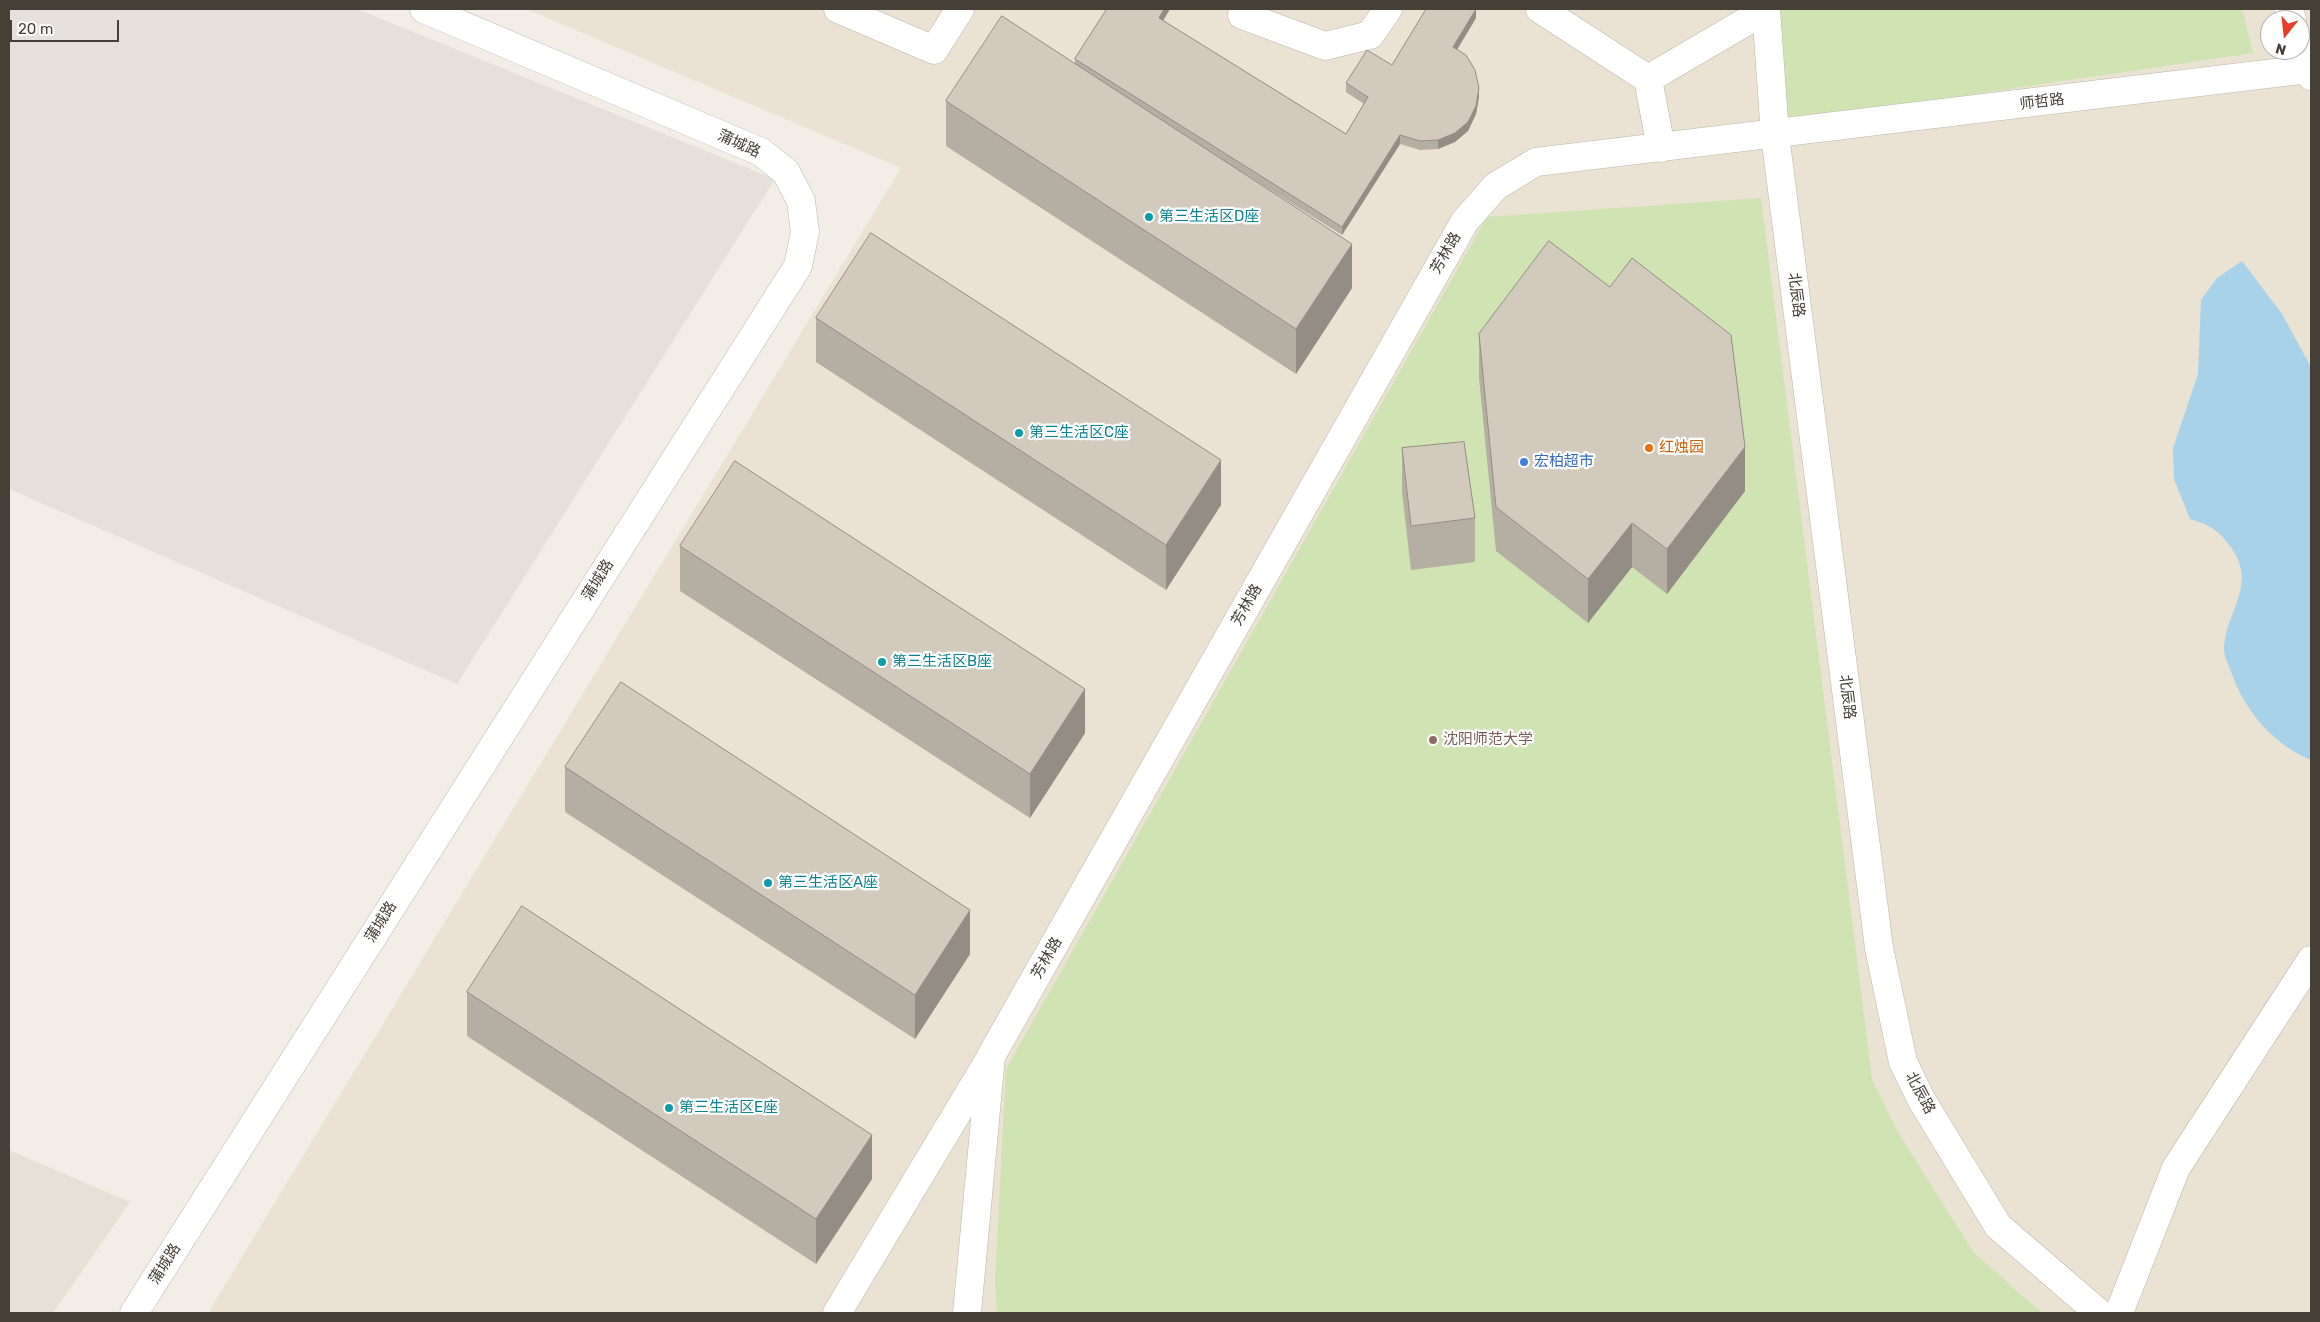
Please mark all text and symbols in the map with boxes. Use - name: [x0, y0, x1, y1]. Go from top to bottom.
- scale bar: [12, 10, 121, 42]
- north arrow: [2260, 10, 2310, 60]
- text: 20 m: [18, 20, 53, 38]
- text: N: [2274, 39, 2288, 59]
- street label: 师哲路: [2019, 90, 2065, 114]
- street label: 蒲城路: [715, 126, 763, 162]
- place label: 第三生活区D座: [1159, 208, 1259, 226]
- marker: 第三生活区D座: [1143, 211, 1155, 223]
- street label: 芳林路: [1427, 229, 1465, 277]
- street label: 北辰路: [1784, 272, 1808, 318]
- place label: 第三生活区C座: [1029, 424, 1129, 442]
- marker: 第三生活区C座: [1013, 427, 1025, 439]
- place label: 红烛园: [1659, 439, 1704, 457]
- marker: 红烛园: [1643, 442, 1655, 454]
- place label: 宏柏超市: [1534, 453, 1594, 471]
- marker: 宏柏超市: [1518, 456, 1530, 468]
- street label: 蒲城路: [578, 556, 618, 604]
- street label: 芳林路: [1228, 581, 1266, 629]
- place label: 第三生活区B座: [892, 653, 992, 671]
- marker: 第三生活区B座: [876, 656, 888, 668]
- street label: 北辰路: [1835, 674, 1859, 720]
- place label: 沈阳师范大学: [1443, 731, 1533, 749]
- marker: 沈阳师范大学: [1427, 734, 1439, 746]
- place label: 第三生活区A座: [778, 874, 878, 892]
- marker: 第三生活区A座: [762, 877, 774, 889]
- street label: 蒲城路: [361, 898, 401, 946]
- street label: 芳林路: [1028, 934, 1066, 982]
- street label: 北辰路: [1901, 1069, 1939, 1117]
- place label: 第三生活区E座: [679, 1099, 778, 1117]
- marker: 第三生活区E座: [663, 1102, 675, 1114]
- street label: 蒲城路: [145, 1240, 185, 1288]

